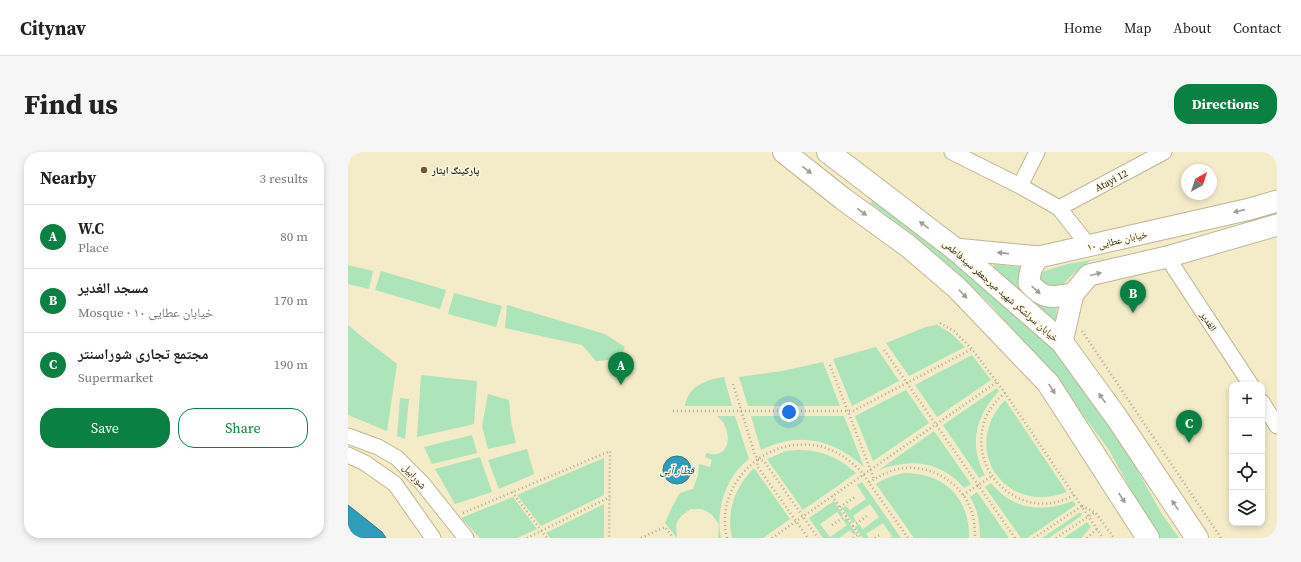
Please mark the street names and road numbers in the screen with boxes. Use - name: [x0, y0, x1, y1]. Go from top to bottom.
- street label: Atayi 12: [1093, 166, 1130, 194]
- street label: خیابان عطایی ۱۰: [1086, 227, 1149, 254]
- street label: خیابان سرلشکر شهید میرجعفر سیدفاطمی: [940, 236, 1062, 345]
- street label: الغدیر: [1197, 308, 1220, 334]
- street label: شورابیل: [400, 461, 430, 492]

